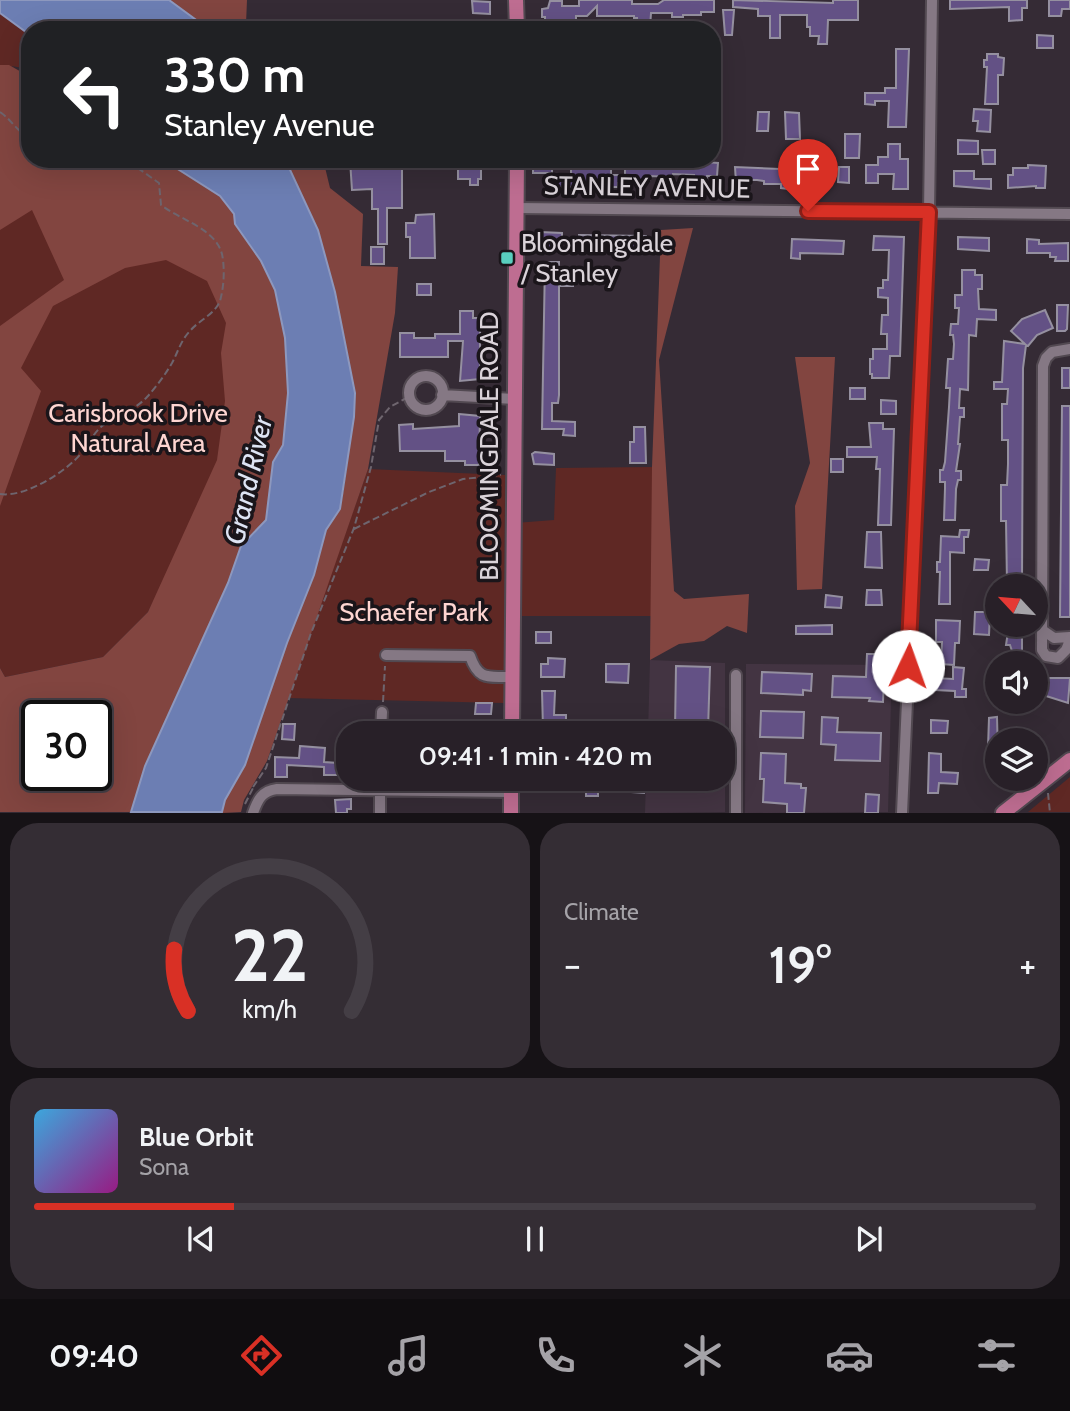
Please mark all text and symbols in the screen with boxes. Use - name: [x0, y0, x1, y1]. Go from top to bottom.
- text: 330 m: [164, 45, 305, 104]
- icon: left: [49, 49, 140, 140]
- text: Stanley Avenue: [164, 105, 375, 144]
- pin: [778, 139, 838, 211]
- icon: arrive: [789, 150, 827, 188]
- street label: STANLEY AVENUE: [543, 169, 751, 205]
- place label: Bloomingdale / Stanley: [520, 227, 673, 289]
- marker: Bloomingdale / Stanley: [499, 250, 515, 266]
- street label: BLOOMINGDALE ROAD: [473, 311, 505, 581]
- park label: Carisbrook Drive Natural Area: [48, 397, 228, 459]
- water label: Grand River: [217, 411, 280, 547]
- north arrow: [985, 574, 1048, 637]
- map controls: [985, 574, 1048, 791]
- park label: Schaefer Park: [339, 596, 489, 628]
- position arrow: [871, 629, 945, 703]
- button: sound: [985, 651, 1048, 714]
- speed limit sign: 30: [21, 700, 112, 791]
- button: layers: [985, 728, 1048, 791]
- text: 09:41 · 1 min · 420 m: [419, 740, 652, 772]
- text: Climate: [564, 898, 639, 926]
- text: 22: [231, 912, 309, 1000]
- text: 19°: [769, 933, 831, 996]
- text: −: [564, 941, 581, 988]
- text: +: [1019, 941, 1036, 988]
- text: km/h: [243, 994, 297, 1024]
- text: Blue Orbit: [139, 1121, 254, 1153]
- text: Sona: [139, 1153, 189, 1181]
- icon: previous: [182, 1220, 220, 1258]
- icon: pause: [516, 1220, 554, 1258]
- icon: next: [850, 1220, 888, 1258]
- icon: directions: [237, 1331, 286, 1380]
- icon: music: [384, 1331, 433, 1380]
- icon: phone: [531, 1331, 580, 1380]
- icon: climate: [678, 1331, 727, 1380]
- icon: car: [825, 1331, 874, 1380]
- icon: filters: [972, 1331, 1021, 1380]
- text: 09:40: [49, 1336, 139, 1375]

